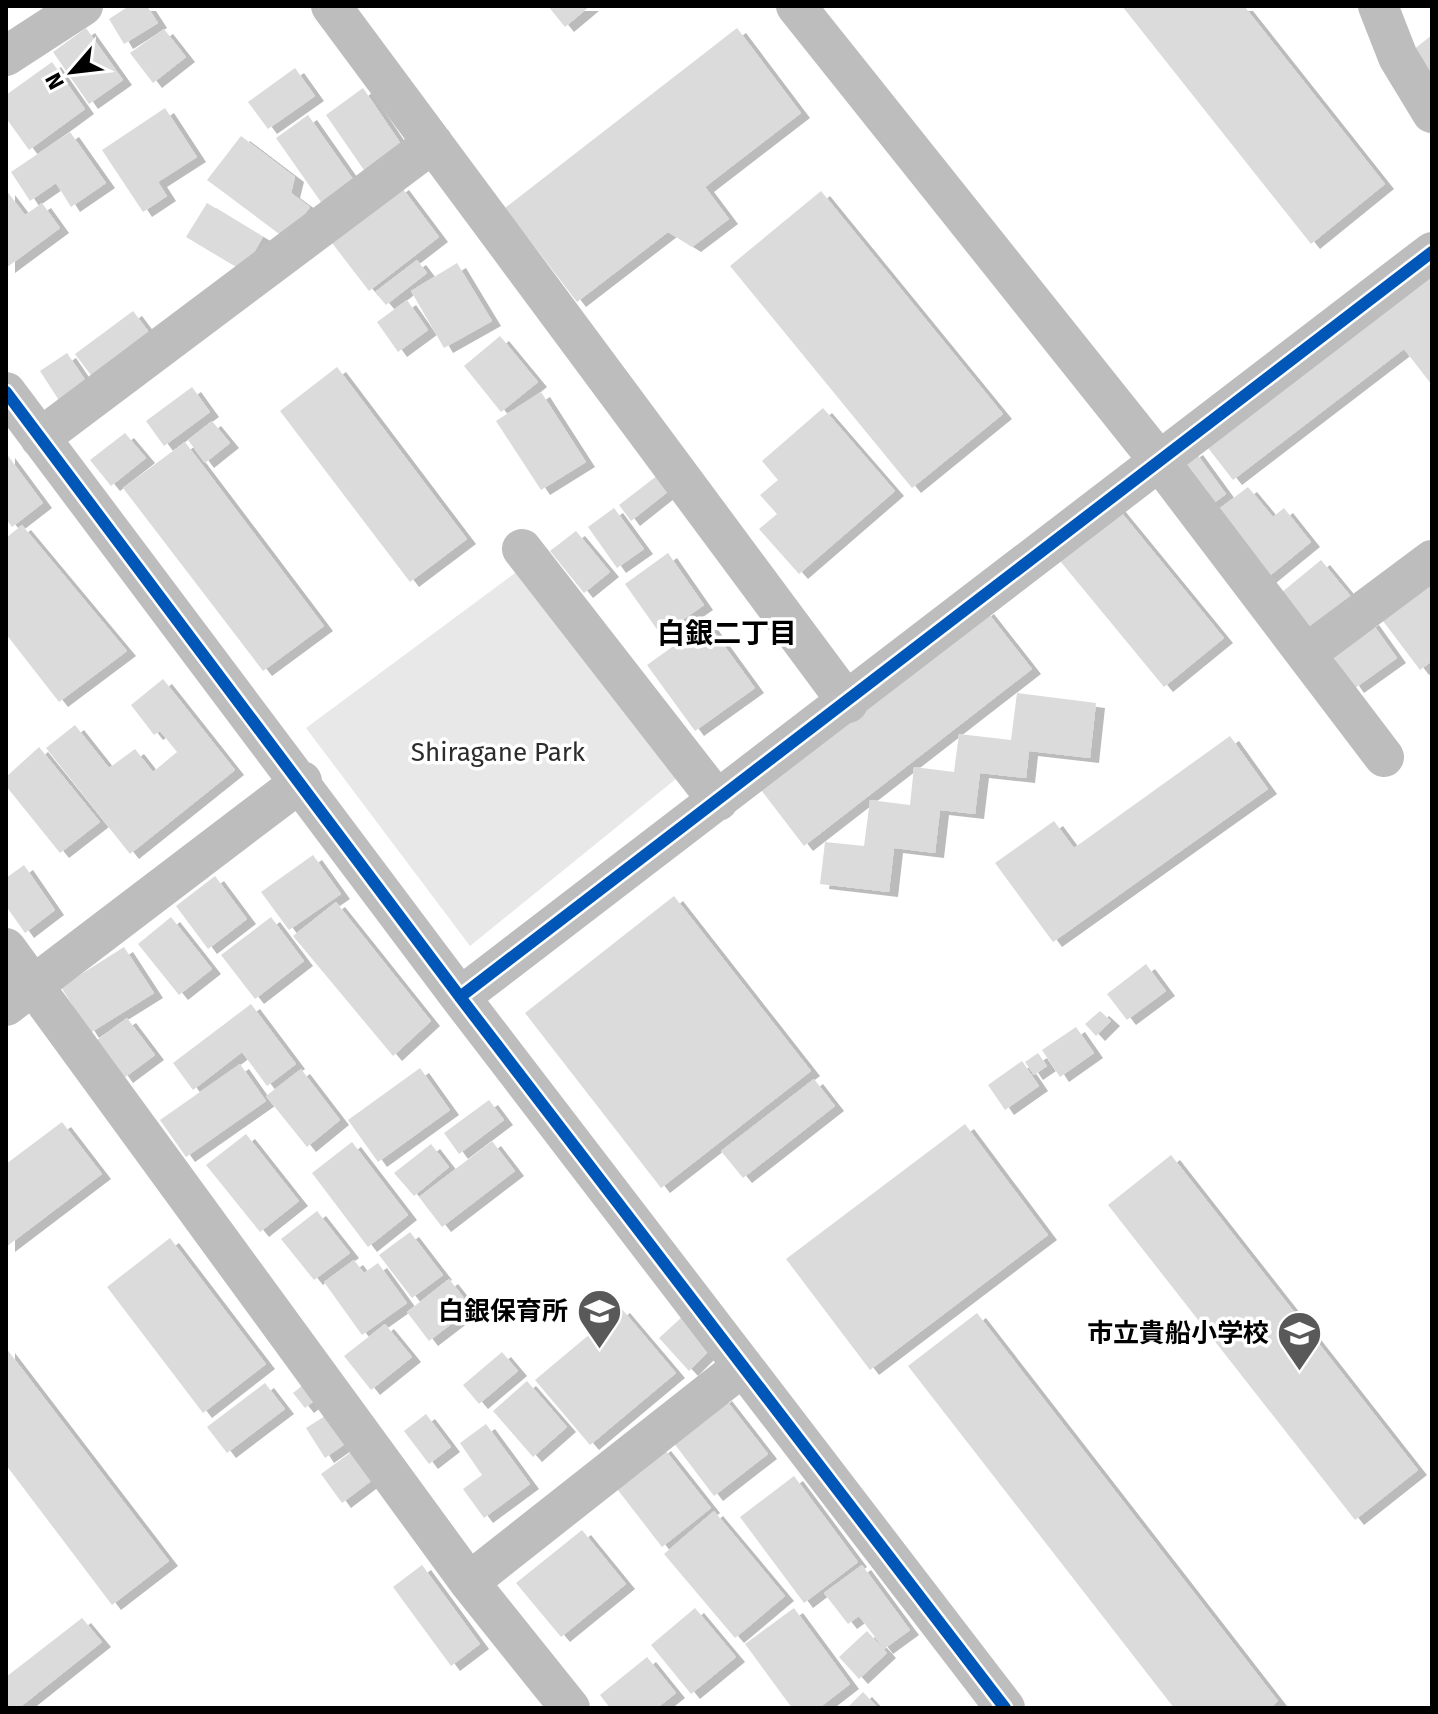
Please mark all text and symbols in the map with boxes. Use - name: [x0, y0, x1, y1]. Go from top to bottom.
- north arrow: [32, 32, 112, 112]
- text: N: [39, 68, 70, 94]
- district label: 白銀二丁目: [657, 617, 797, 650]
- park label: Shiragane Park: [411, 737, 586, 768]
- school or university icon: 白銀保育所: [575, 1287, 623, 1350]
- place label: 白銀保育所: [438, 1296, 568, 1327]
- school or university icon: 市立貴船小学校: [1276, 1309, 1324, 1372]
- place label: 市立貴船小学校: [1087, 1318, 1269, 1349]

